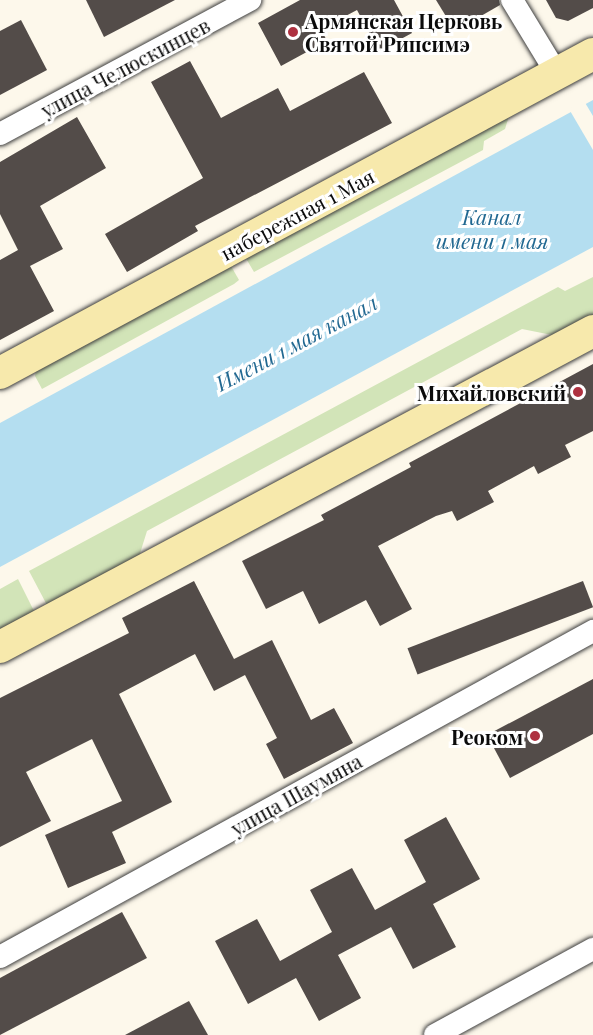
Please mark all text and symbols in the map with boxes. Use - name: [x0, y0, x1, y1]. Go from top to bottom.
- place label: Армянская Церковь Святой Рипсимэ: [305, 8, 502, 55]
- street label: улица Челюскинцев: [36, 12, 214, 122]
- marker: Армянская Церковь Святой Рипсимэ: [286, 25, 300, 39]
- street label: набережная 1 Мая: [216, 163, 378, 265]
- water label: Канал имени 1 мая: [436, 203, 548, 253]
- water label: Имени 1 мая канал: [211, 289, 381, 395]
- place label: Михайловский: [417, 380, 566, 404]
- marker: Михайловский: [571, 385, 585, 399]
- place label: Реоком: [451, 724, 523, 748]
- marker: Реоком: [528, 729, 542, 743]
- street label: улица Шаумяна: [226, 748, 366, 840]

